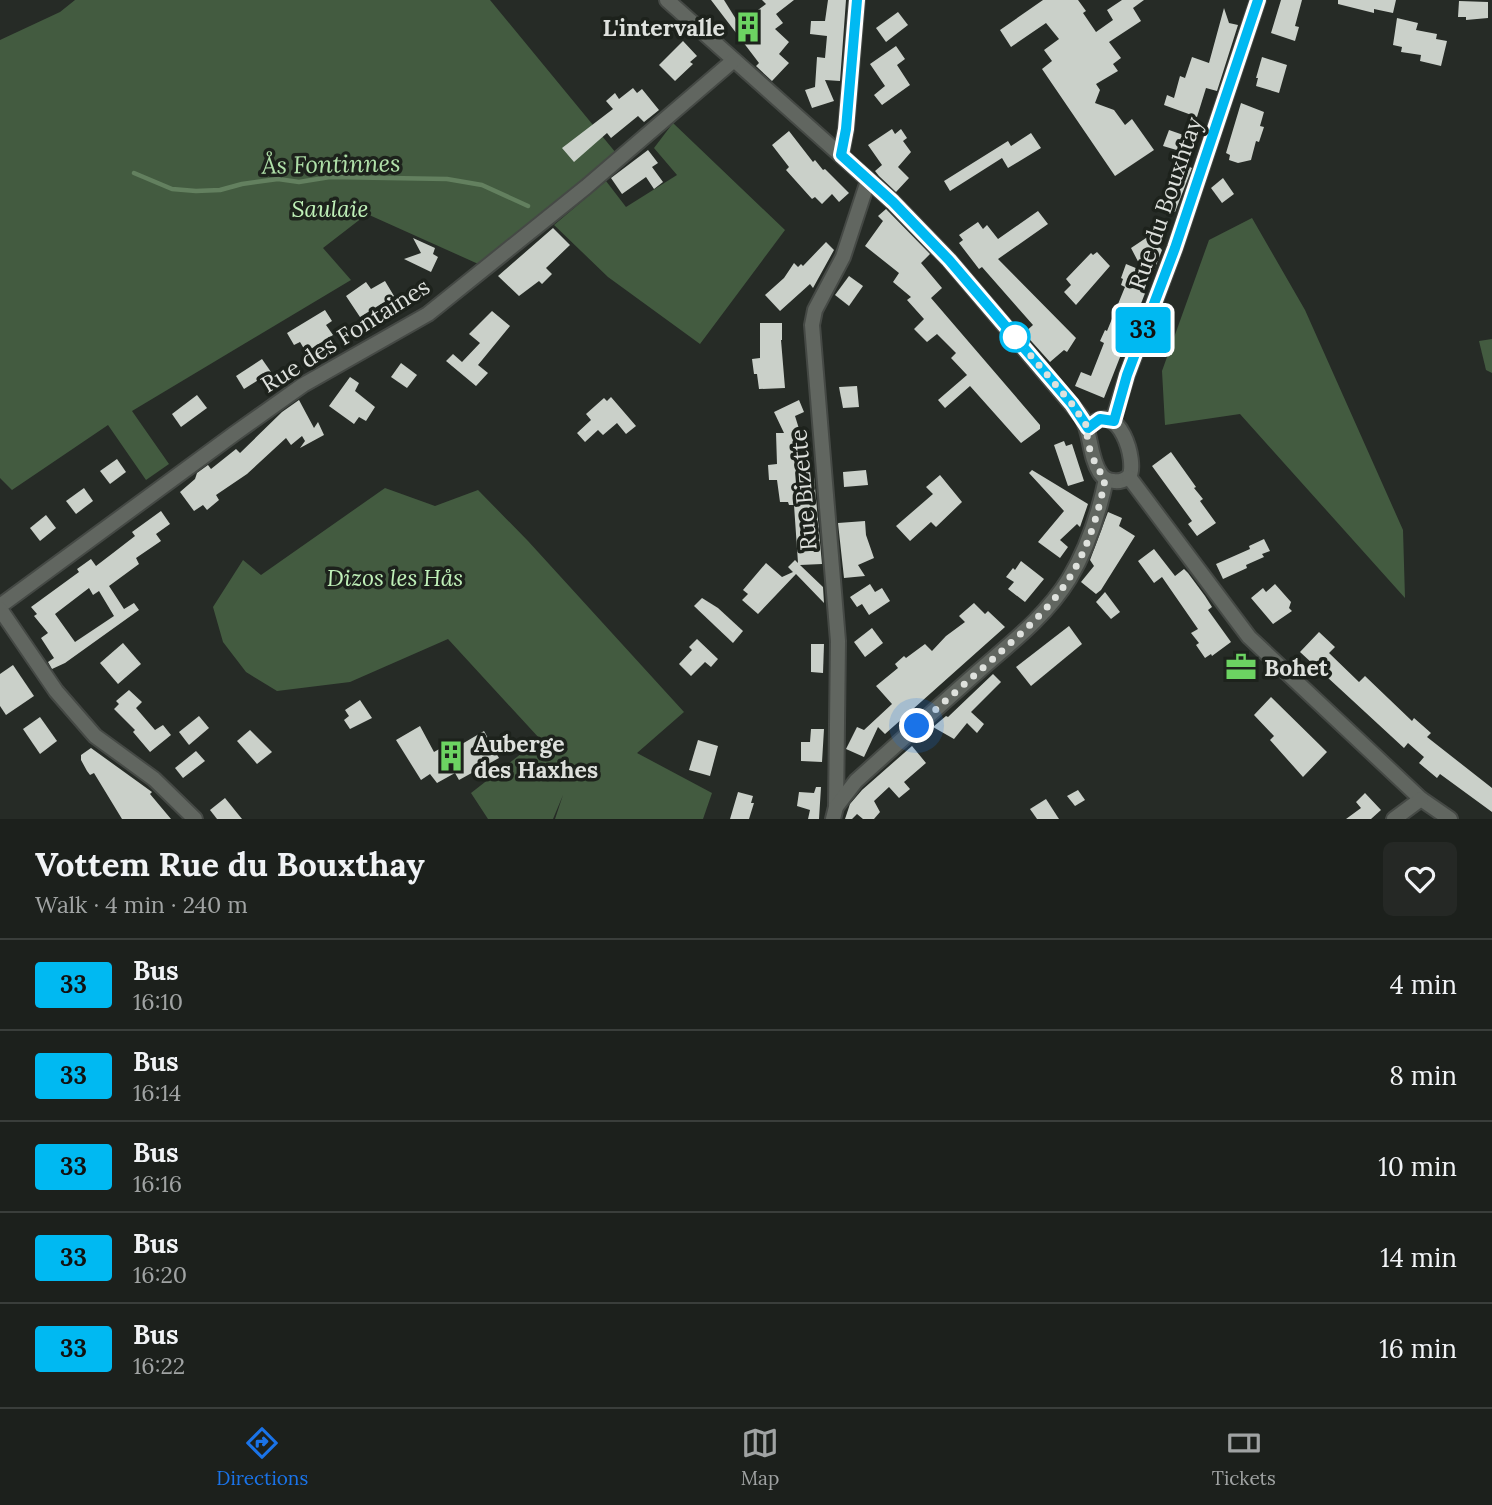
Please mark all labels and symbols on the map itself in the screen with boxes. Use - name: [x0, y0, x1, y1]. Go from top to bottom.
- building icon: L'intervalle: [731, 10, 765, 44]
- place label: L'intervalle: [602, 13, 725, 42]
- street label: Rue du Bouxhtay: [1122, 112, 1208, 293]
- water label: Ås Fontinnes: [260, 147, 401, 181]
- park label: Saulaie: [292, 194, 368, 223]
- street label: Rue des Fontaines: [255, 271, 435, 399]
- line badge: 33: [1112, 307, 1174, 353]
- unlabelled marker: [1000, 322, 1030, 352]
- street label: Rue Bizette: [783, 428, 823, 552]
- park label: Dizos les Hås: [327, 563, 463, 592]
- office icon: Bohet: [1224, 650, 1258, 684]
- place label: Bohet: [1264, 653, 1329, 682]
- your location: [899, 708, 934, 743]
- place label: Auberge des Haxhes: [474, 729, 598, 784]
- building icon: Auberge des Haxhes: [434, 739, 468, 773]

